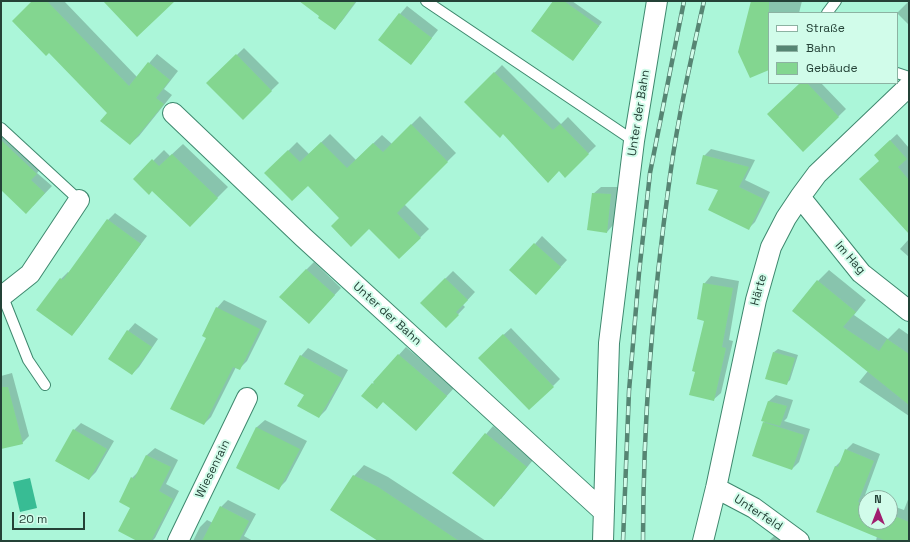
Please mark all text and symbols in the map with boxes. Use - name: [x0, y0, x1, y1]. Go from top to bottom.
- legend: [768, 12, 898, 84]
- text: Straße: [806, 20, 845, 36]
- text: Bahn: [806, 40, 836, 56]
- text: Gebäude: [806, 60, 858, 76]
- street label: Unter der Bahn: [625, 69, 653, 157]
- street label: Im Hag: [832, 239, 868, 277]
- street label: Härte: [748, 273, 770, 307]
- street label: Unter der Bahn: [350, 279, 424, 349]
- street label: Wiesenrain: [193, 438, 233, 500]
- north arrow: [858, 490, 898, 530]
- street label: Unterfeld: [731, 492, 785, 534]
- text: N: [874, 492, 882, 506]
- scale bar: [14, 504, 87, 530]
- text: 20 m: [19, 511, 47, 527]

